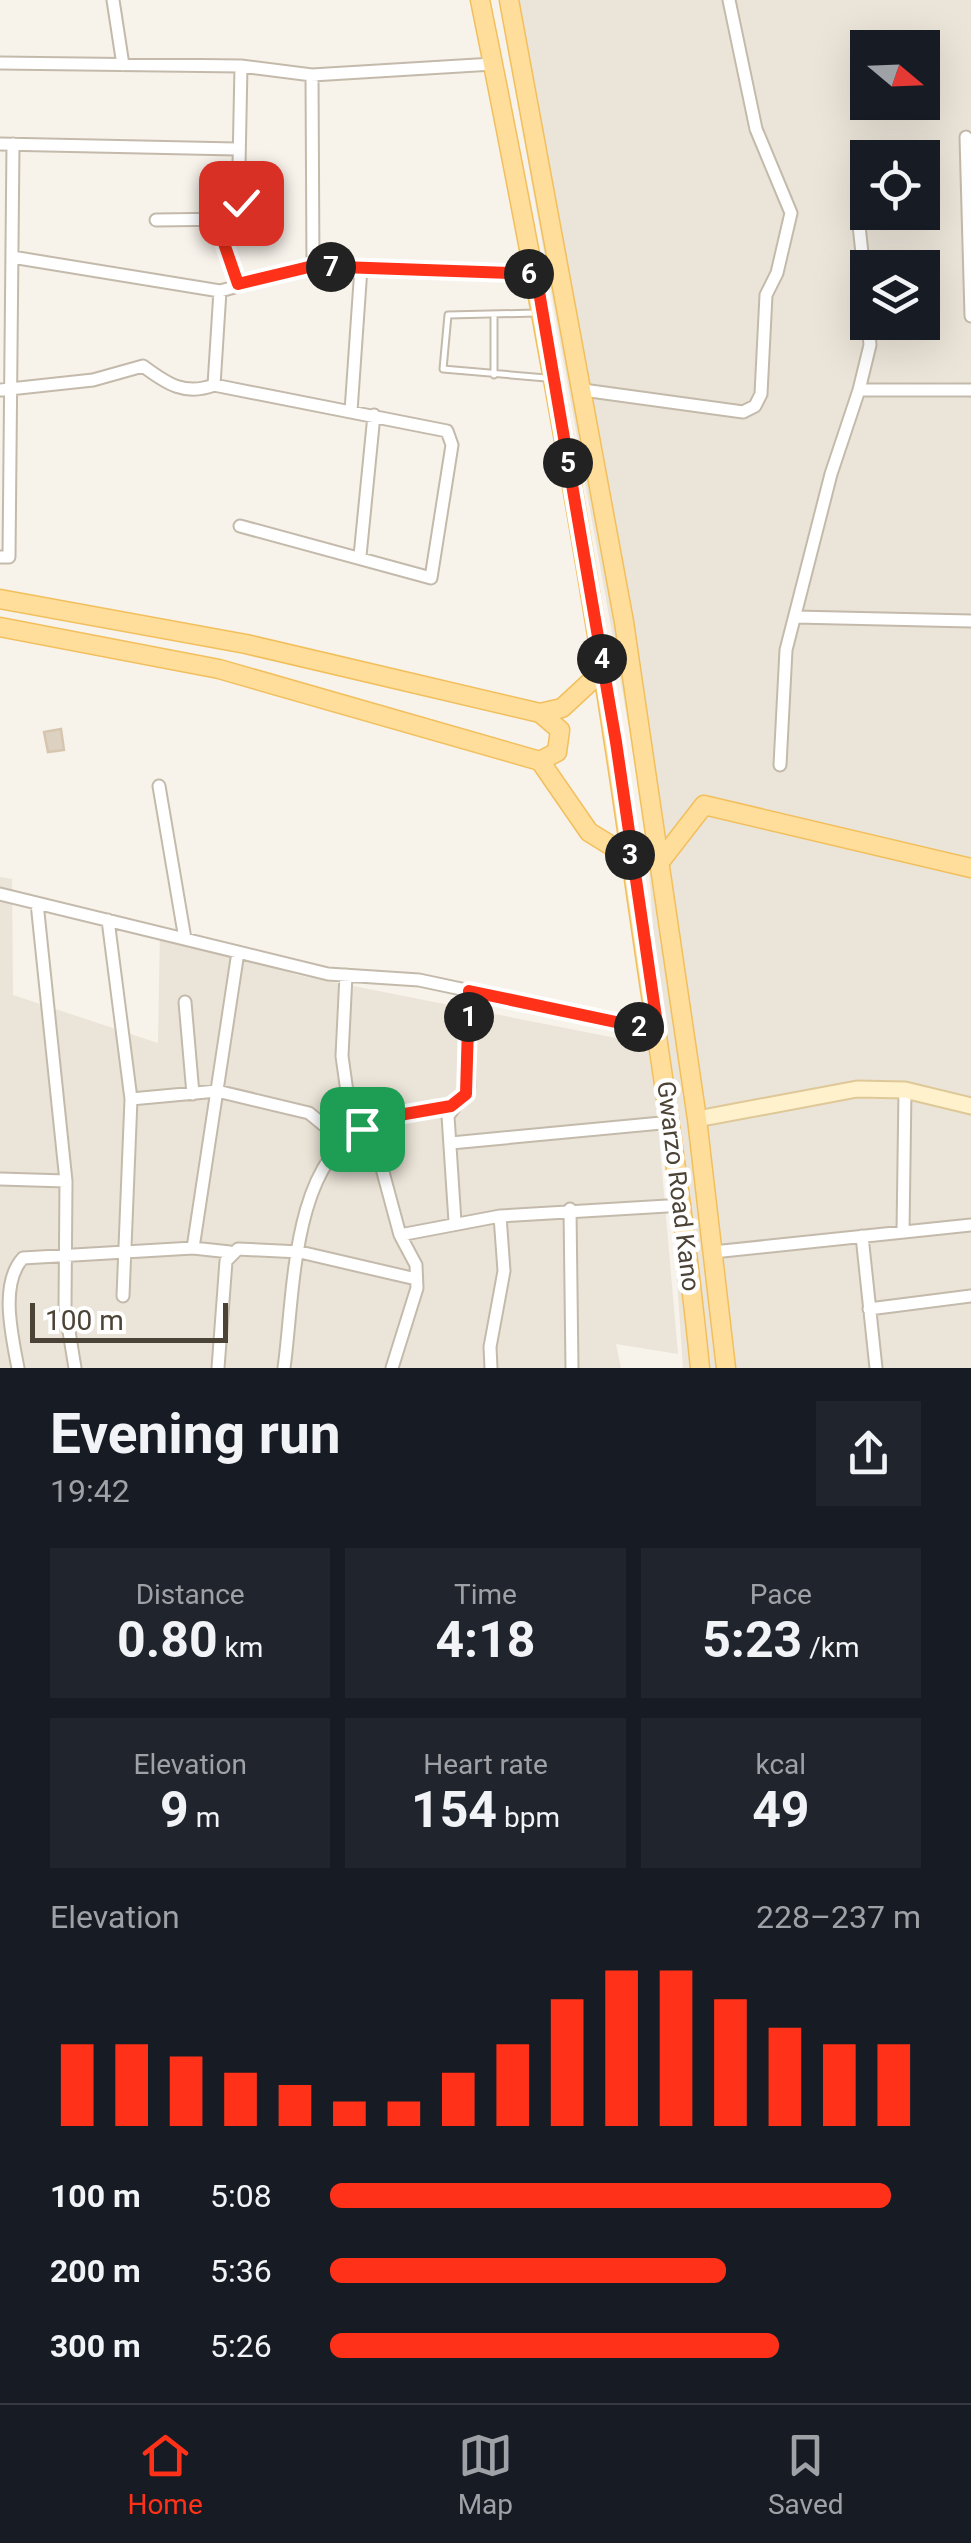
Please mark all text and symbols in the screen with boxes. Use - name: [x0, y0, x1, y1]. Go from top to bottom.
- north arrow: [850, 30, 940, 120]
- map controls: [850, 30, 940, 340]
- button: locate: [850, 140, 940, 230]
- pin: [199, 161, 284, 246]
- icon: check: [214, 176, 269, 231]
- pin: 7: [306, 242, 356, 292]
- pin: 6: [504, 249, 554, 299]
- text: 7: [323, 250, 339, 283]
- button: layers: [850, 250, 940, 340]
- text: 6: [521, 257, 537, 290]
- pin: 5: [543, 438, 593, 488]
- text: 5: [560, 446, 576, 479]
- pin: 4: [577, 634, 627, 684]
- text: 4: [594, 642, 610, 675]
- pin: 3: [605, 830, 655, 880]
- text: 3: [622, 838, 638, 871]
- pin: 1: [444, 992, 494, 1042]
- text: 1: [461, 1000, 477, 1033]
- pin: 2: [614, 1002, 664, 1052]
- text: 2: [631, 1010, 647, 1043]
- street label: Gwarzo Road Kano: [651, 1079, 706, 1293]
- pin: [320, 1087, 405, 1172]
- icon: arrive: [335, 1102, 390, 1157]
- scale bar: [30, 1298, 228, 1342]
- text: 100 m: [45, 1304, 124, 1337]
- button: share: [816, 1401, 921, 1506]
- text: Evening run: [50, 1402, 341, 1466]
- text: 19:42: [50, 1472, 130, 1510]
- text: Distance: [136, 1578, 245, 1611]
- text: Time: [454, 1578, 517, 1611]
- text: Pace: [750, 1578, 812, 1611]
- text: 0.80: [117, 1611, 218, 1669]
- text: 4:18: [435, 1611, 536, 1669]
- text: 5:23: [702, 1611, 802, 1669]
- text: km: [218, 1631, 263, 1664]
- text: /km: [802, 1631, 860, 1664]
- text: Elevation: [133, 1748, 247, 1781]
- text: Heart rate: [423, 1748, 548, 1781]
- text: kcal: [756, 1748, 806, 1781]
- text: 9: [160, 1781, 189, 1839]
- text: 154: [411, 1781, 497, 1839]
- text: 49: [752, 1781, 810, 1839]
- text: m: [189, 1801, 220, 1834]
- text: bpm: [497, 1801, 560, 1834]
- text: Elevation: [50, 1898, 180, 1936]
- text: 228–237 m: [756, 1898, 921, 1936]
- text: 100 m: [50, 2177, 141, 2215]
- text: 5:08: [210, 2177, 272, 2215]
- text: 200 m: [50, 2252, 141, 2290]
- text: 5:36: [210, 2252, 272, 2290]
- text: 300 m: [50, 2327, 141, 2365]
- text: 5:26: [210, 2327, 272, 2365]
- tab: Home: [127, 2428, 203, 2521]
- tab: Map: [458, 2428, 513, 2521]
- tab: Saved: [768, 2428, 844, 2521]

